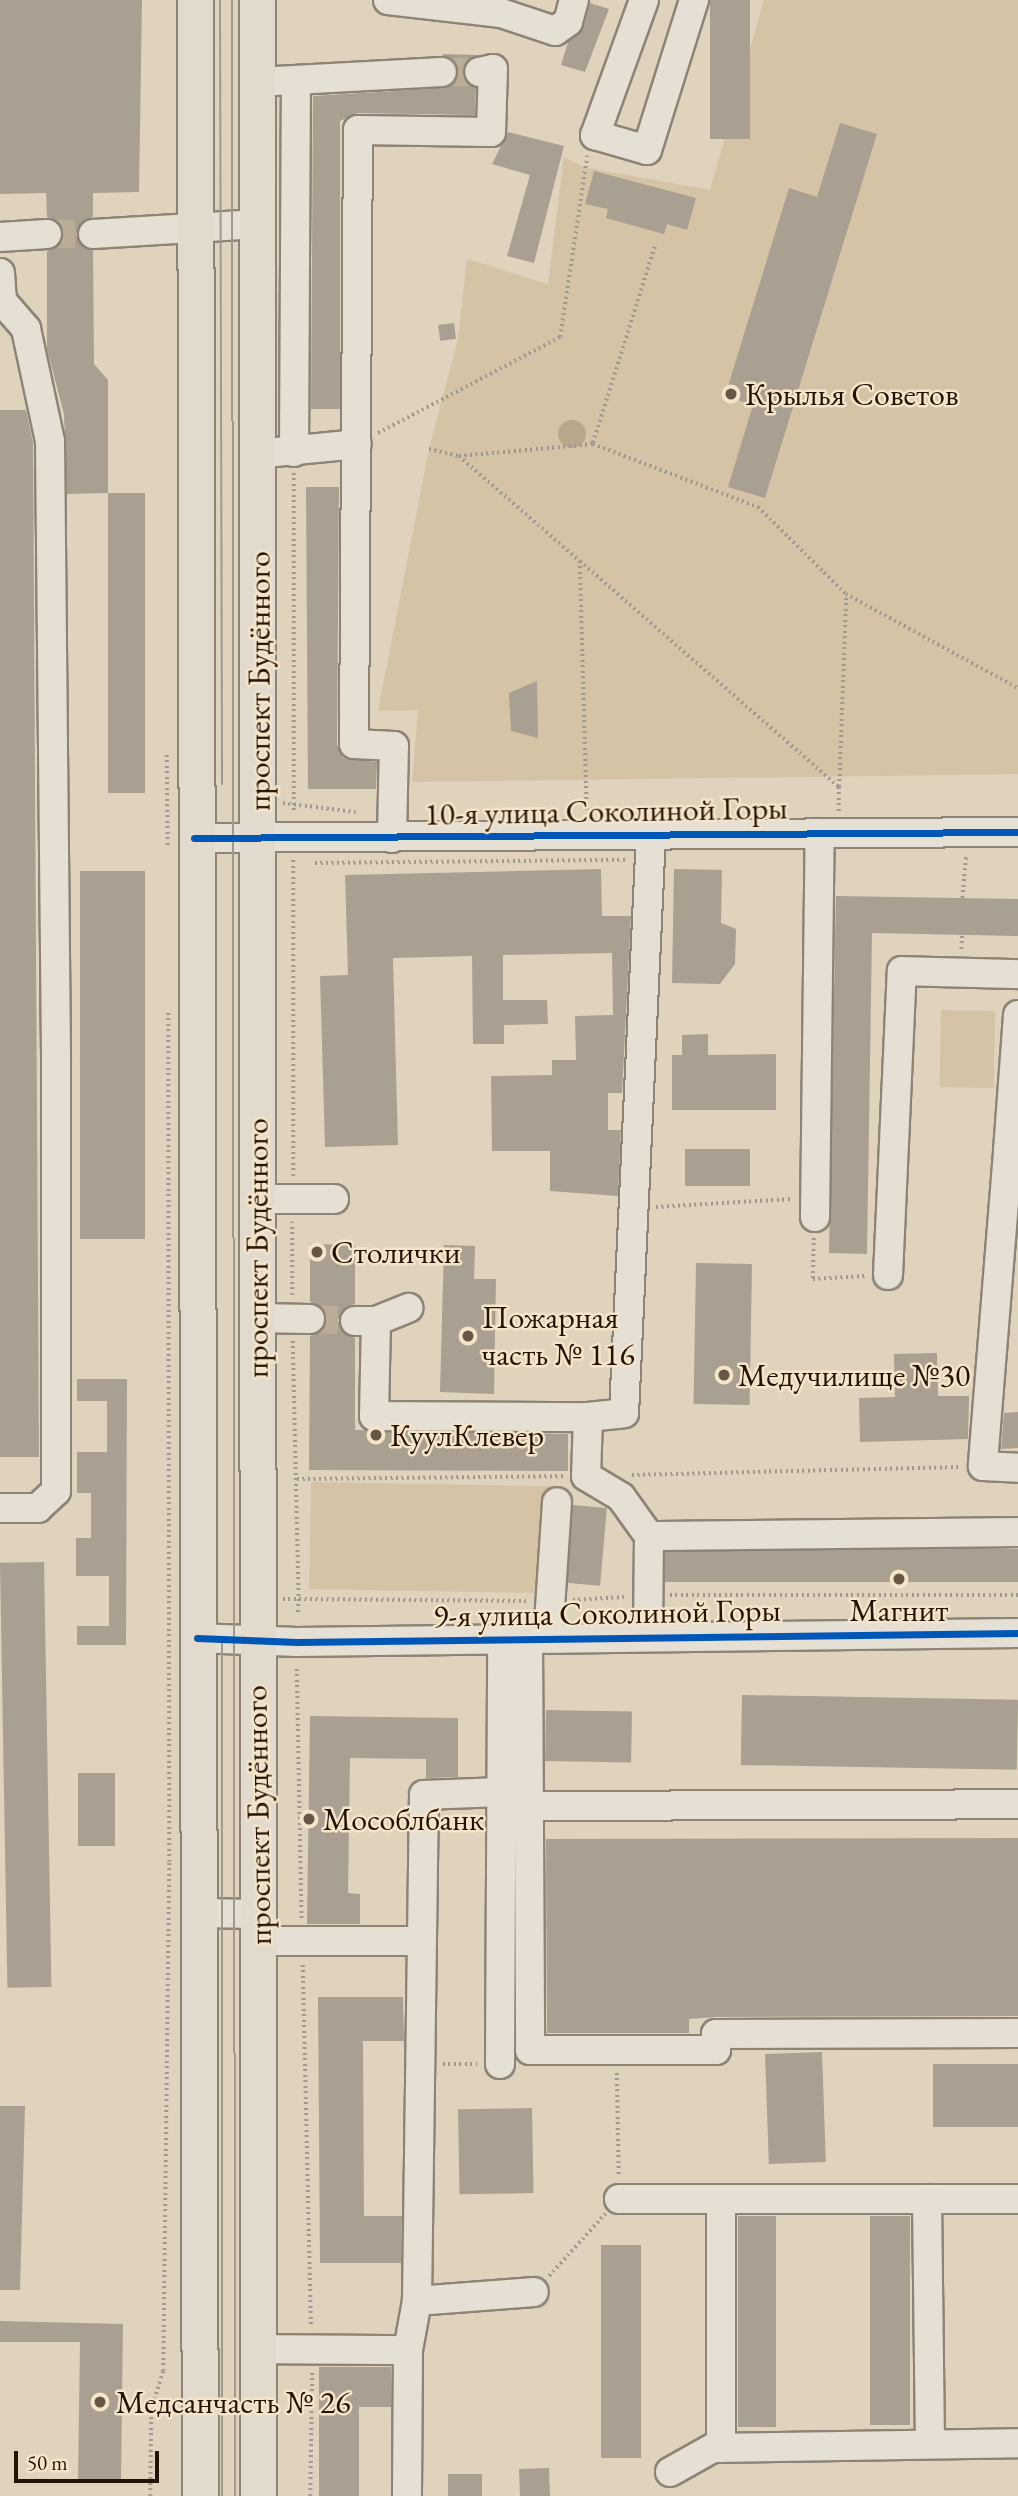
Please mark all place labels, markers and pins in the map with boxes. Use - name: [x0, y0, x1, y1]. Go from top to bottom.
- place label: Крылья Советов: [745, 375, 958, 413]
- marker: Крылья Советов: [723, 386, 739, 402]
- place label: Столички: [331, 1233, 461, 1271]
- marker: Столички: [309, 1244, 325, 1260]
- place label: Пожарная часть № 116: [482, 1299, 635, 1374]
- marker: Пожарная часть № 116: [460, 1328, 476, 1344]
- place label: Медучилище №30: [738, 1356, 970, 1394]
- marker: Медучилище №30: [716, 1367, 732, 1383]
- place label: КуулКлевер: [390, 1416, 544, 1454]
- marker: КуулКлевер: [368, 1427, 384, 1443]
- marker: Магнит: [891, 1571, 907, 1587]
- place label: Магнит: [850, 1591, 948, 1629]
- place label: Мособлбанк: [323, 1800, 484, 1838]
- marker: Мособлбанк: [301, 1811, 317, 1827]
- place label: Медсанчасть № 26: [116, 2383, 351, 2421]
- marker: Медсанчасть № 26: [90, 2392, 110, 2412]

